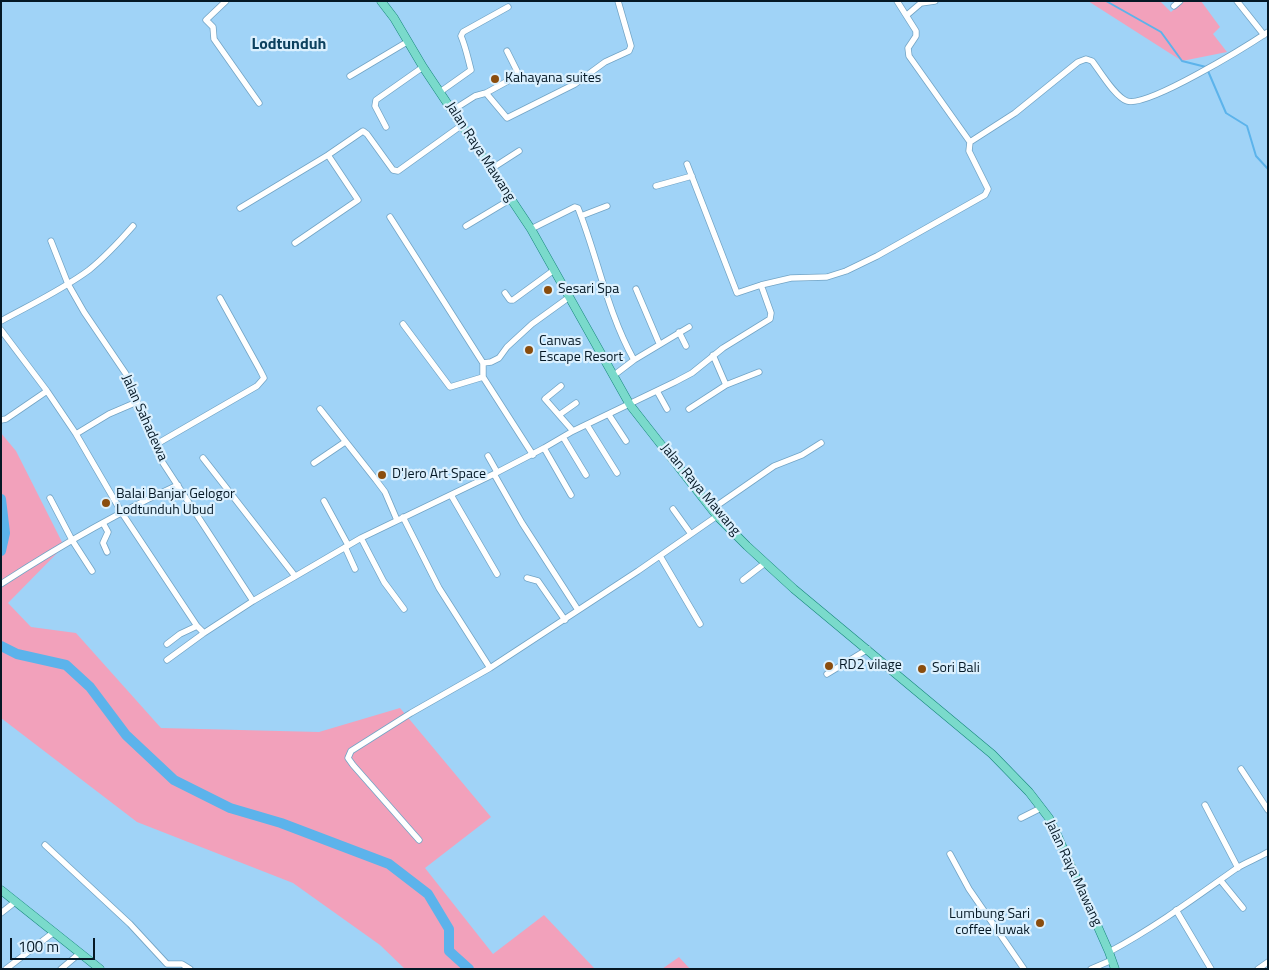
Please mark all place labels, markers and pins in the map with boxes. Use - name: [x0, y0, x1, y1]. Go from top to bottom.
- place label: Kahayana suites: [505, 71, 601, 87]
- marker: Kahayana suites: [489, 73, 501, 85]
- place label: Sesari Spa: [558, 282, 619, 298]
- marker: Sesari Spa: [542, 284, 554, 296]
- place label: Canvas Escape Resort: [539, 334, 623, 367]
- marker: Canvas Escape Resort: [523, 344, 535, 356]
- place label: D'Jero Art Space: [392, 467, 486, 483]
- marker: D'Jero Art Space: [376, 469, 388, 481]
- place label: Balai Banjar Gelogor Lodtunduh Ubud: [116, 487, 235, 520]
- marker: Balai Banjar Gelogor Lodtunduh Ubud: [100, 497, 112, 509]
- place label: RD2 vilage: [839, 658, 902, 674]
- marker: RD2 vilage: [823, 660, 835, 672]
- place label: Sori Bali: [932, 661, 980, 677]
- marker: Sori Bali: [916, 663, 928, 675]
- place label: Lumbung Sari coffee luwak: [949, 907, 1030, 940]
- marker: Lumbung Sari coffee luwak: [1034, 917, 1046, 929]

